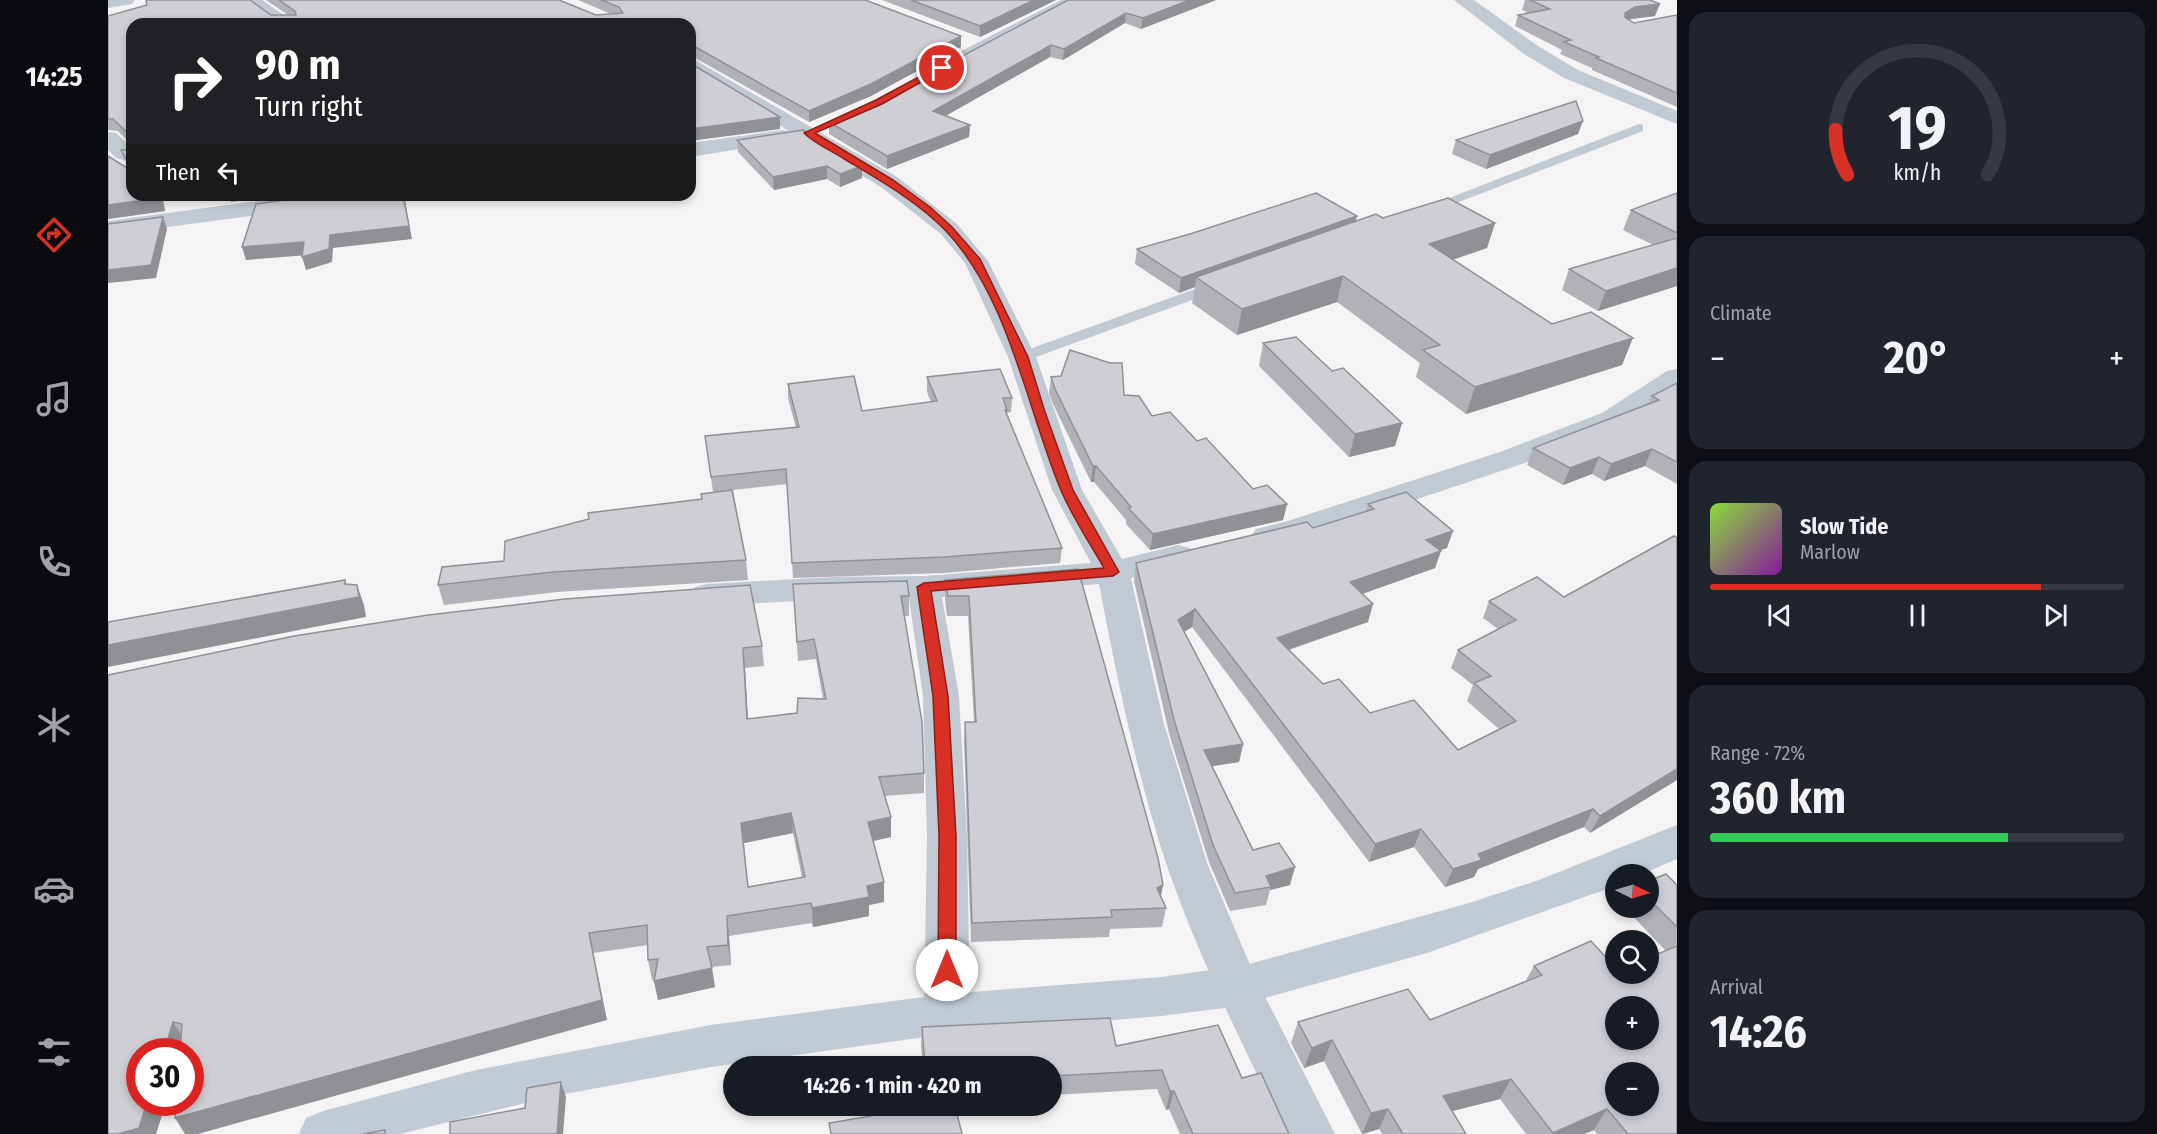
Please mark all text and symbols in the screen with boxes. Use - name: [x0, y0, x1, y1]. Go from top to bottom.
- text: 90 m: [255, 40, 340, 90]
- icon: right: [156, 42, 234, 120]
- pin: [916, 42, 967, 93]
- icon: arrive: [925, 51, 958, 84]
- text: 14:25: [25, 61, 83, 93]
- text: Turn right: [255, 91, 363, 123]
- text: 19: [1888, 91, 1946, 166]
- icon: left: [212, 156, 245, 189]
- text: Then: [156, 159, 200, 186]
- text: km/h: [1893, 161, 1941, 187]
- icon: directions: [33, 214, 75, 256]
- text: Climate: [1710, 301, 1772, 325]
- text: 20°: [1884, 331, 1950, 385]
- text: −: [1710, 339, 1725, 379]
- text: +: [2109, 339, 2124, 379]
- icon: music: [33, 378, 75, 420]
- text: Slow Tide: [1800, 513, 1888, 540]
- text: Marlow: [1800, 540, 1860, 564]
- icon: phone: [33, 541, 75, 583]
- icon: previous: [1763, 599, 1796, 632]
- icon: pause: [1901, 599, 1934, 632]
- icon: next: [2039, 599, 2072, 632]
- icon: climate: [33, 704, 75, 746]
- text: Range · 72%: [1710, 741, 1805, 765]
- text: 360 km: [1710, 771, 1846, 825]
- north arrow: [1605, 864, 1659, 918]
- map controls: [1605, 864, 1659, 1116]
- icon: car: [33, 868, 75, 910]
- button: search: [1605, 930, 1659, 984]
- position arrow: [915, 938, 979, 1002]
- text: Arrival: [1710, 975, 1763, 999]
- button: +: [1605, 996, 1659, 1050]
- text: 14:26: [1710, 1005, 1807, 1059]
- icon: filters: [33, 1031, 75, 1073]
- speed limit sign: 30: [126, 1038, 204, 1116]
- button: −: [1605, 1062, 1659, 1116]
- text: 14:26 · 1 min · 420 m: [803, 1072, 982, 1099]

